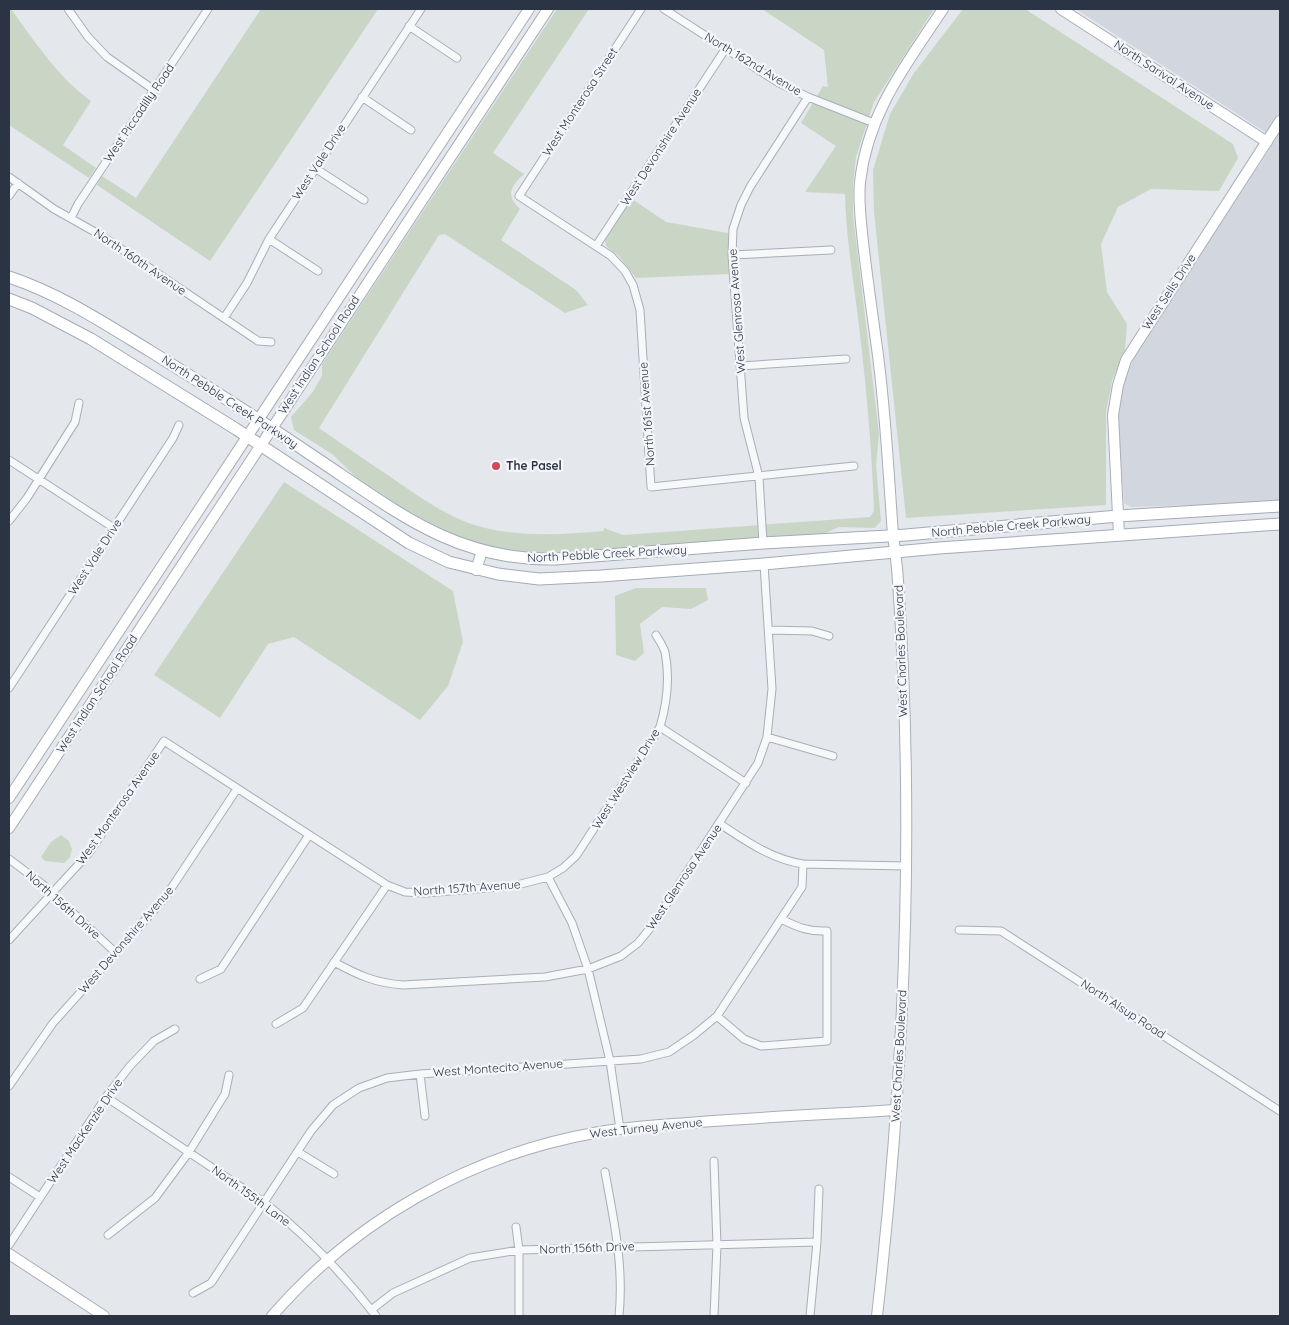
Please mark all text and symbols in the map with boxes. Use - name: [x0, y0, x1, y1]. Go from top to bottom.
- street label: North 162nd Avenue: [702, 29, 805, 99]
- street label: North Sarival Avenue: [1111, 37, 1217, 113]
- street label: West Monterosa Street: [539, 44, 620, 159]
- street label: West Piccadilly Road: [100, 61, 177, 165]
- street label: West Devonshire Avenue: [617, 85, 704, 208]
- street label: West Vale Drive: [288, 121, 349, 203]
- street label: North 160th Avenue: [91, 225, 189, 298]
- street label: West Glenrosa Avenue: [725, 248, 748, 374]
- street label: West Sells Drive: [1138, 251, 1199, 333]
- street label: West Indian School Road: [275, 293, 363, 417]
- street label: North Pebble Creek Parkway: [159, 352, 301, 451]
- street label: North 161st Avenue: [635, 361, 658, 466]
- place label: The Pasel: [506, 458, 562, 473]
- marker: The Pasel: [490, 460, 502, 472]
- street label: North Pebble Creek Parkway: [931, 511, 1091, 540]
- street label: West Vale Drive: [64, 516, 125, 598]
- street label: North Pebble Creek Parkway: [527, 542, 687, 565]
- street label: West Charles Boulevard: [891, 585, 910, 717]
- street label: West Indian School Road: [53, 632, 141, 756]
- street label: West Westview Drive: [588, 725, 663, 832]
- street label: West Monterosa Avenue: [73, 748, 163, 867]
- street label: West Glenrosa Avenue: [642, 821, 725, 933]
- street label: North 156th Drive: [23, 867, 104, 942]
- street label: North 157th Avenue: [413, 876, 521, 899]
- street label: West Devonshire Avenue: [75, 883, 177, 996]
- street label: North Alsup Road: [1078, 976, 1168, 1042]
- street label: West Charles Boulevard: [888, 989, 909, 1123]
- street label: West Montecito Avenue: [432, 1055, 564, 1080]
- street label: West MacKenzie Drive: [44, 1075, 125, 1186]
- street label: West Turney Avenue: [589, 1114, 703, 1141]
- street label: North 155th Lane: [209, 1162, 294, 1229]
- street label: North 156th Drive: [539, 1238, 635, 1257]

